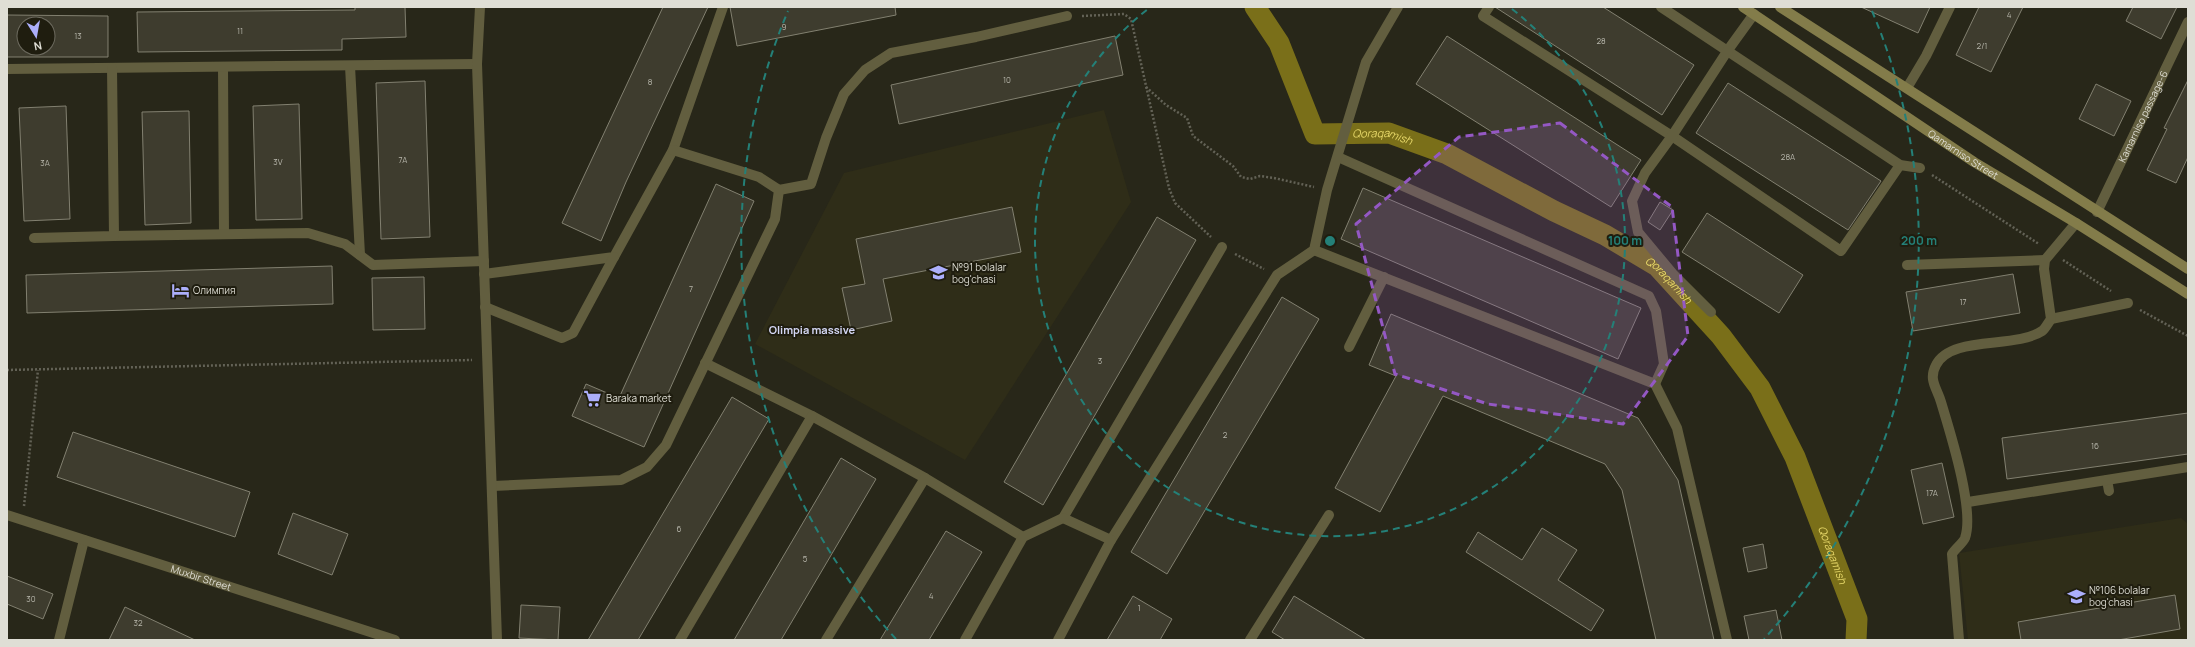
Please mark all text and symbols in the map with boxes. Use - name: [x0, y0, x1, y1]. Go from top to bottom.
- house number: 4: [2007, 9, 2012, 20]
- north arrow: [16, 16, 56, 56]
- house number: 9: [782, 21, 787, 32]
- house number: 11: [237, 25, 243, 36]
- house number: 13: [74, 30, 82, 41]
- house number: 28: [1596, 35, 1606, 46]
- text: N: [33, 38, 43, 54]
- house number: 2/1: [1977, 40, 1987, 51]
- street label: Kamarniso passage-6: [2115, 68, 2171, 165]
- house number: 10: [1003, 74, 1011, 85]
- house number: 8: [648, 76, 653, 87]
- water label: Qoraqamish: [1352, 125, 1415, 148]
- street label: Qamarniso Street: [1925, 126, 2001, 182]
- house number: 28A: [1781, 151, 1795, 162]
- house number: 7A: [399, 154, 407, 165]
- house number: 3V: [273, 156, 283, 167]
- house number: 3A: [40, 157, 50, 168]
- text: 100 m: [1608, 232, 1642, 249]
- text: 200 m: [1901, 232, 1937, 249]
- centre of rings: [1323, 234, 1337, 248]
- water label: Qoraqamish: [1643, 253, 1696, 307]
- place label: №91 bolalar bog'chasi: [952, 260, 1007, 286]
- school or university icon: №91 bolalar bog'chasi: [929, 263, 949, 283]
- hotel icon: Олимпия: [170, 280, 190, 300]
- place label: Олимпия: [193, 283, 236, 297]
- house number: 7: [689, 283, 693, 294]
- house number: 17: [1959, 296, 1967, 307]
- district label: Olimpia massive: [769, 322, 856, 337]
- house number: 3: [1098, 355, 1102, 366]
- supermarket icon: Baraka market: [583, 388, 603, 408]
- place label: Baraka market: [606, 391, 672, 405]
- house number: 2: [1223, 429, 1228, 440]
- house number: 16: [2091, 440, 2099, 451]
- house number: 17A: [1926, 487, 1938, 498]
- house number: 6: [677, 523, 682, 534]
- water label: Qoraqamish: [1815, 523, 1851, 586]
- house number: 5: [803, 553, 808, 564]
- street label: Muxbir Street: [169, 561, 233, 594]
- place label: №106 bolalar bog'chasi: [2089, 583, 2150, 609]
- school or university icon: №106 bolalar bog'chasi: [2066, 586, 2086, 606]
- house number: 4: [929, 590, 934, 601]
- house number: 30: [26, 593, 36, 604]
- house number: 1: [1137, 602, 1141, 613]
- house number: 32: [134, 617, 143, 628]

